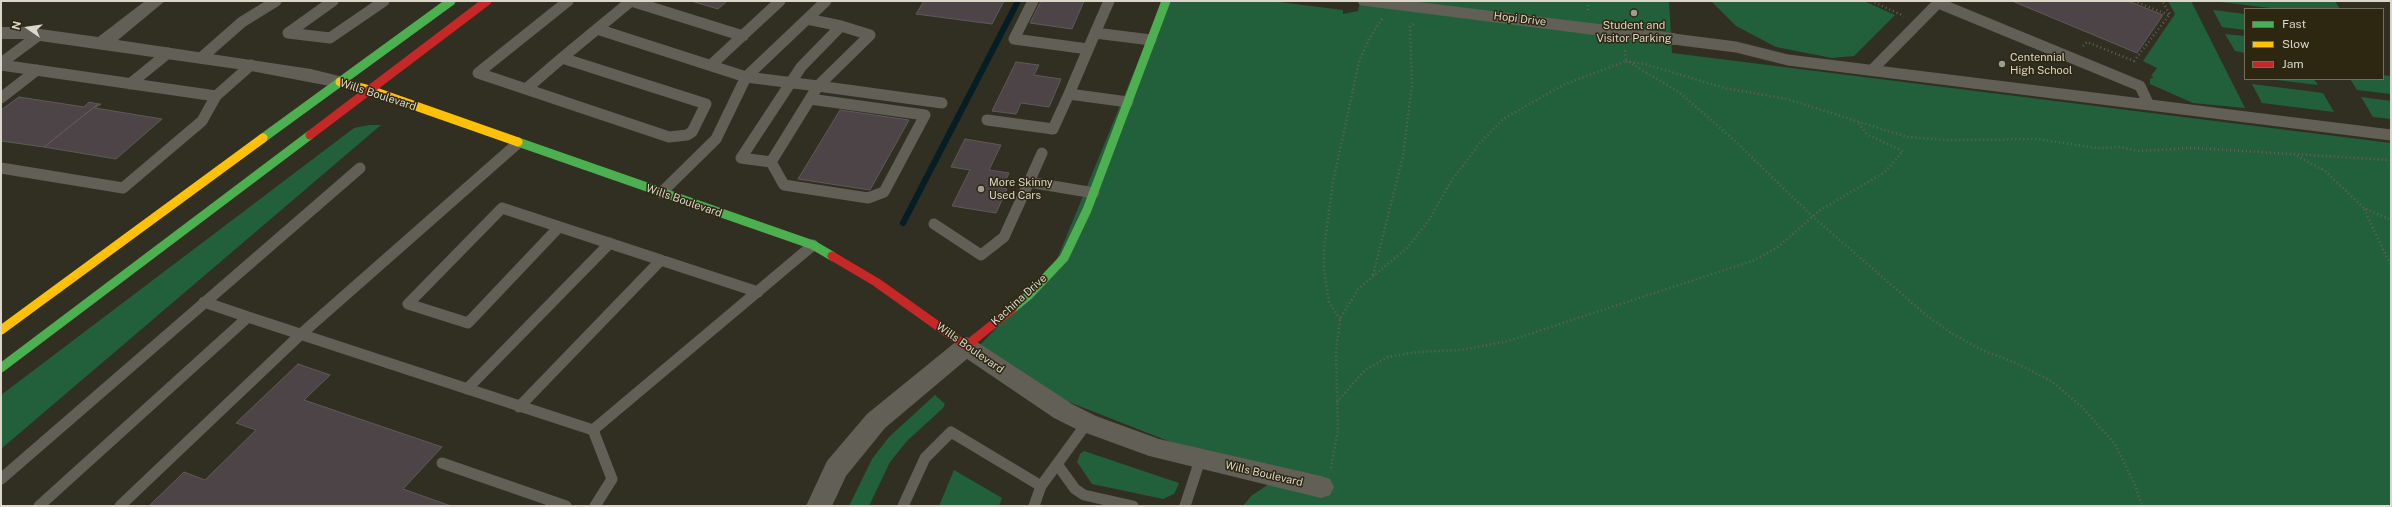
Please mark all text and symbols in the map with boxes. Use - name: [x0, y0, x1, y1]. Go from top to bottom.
- north arrow: [8, 8, 48, 48]
- marker: Student and Visitor Parking: [1629, 8, 1639, 18]
- legend: [2244, 8, 2384, 80]
- street label: Hopi Drive: [1493, 9, 1547, 29]
- text: Fast: [2282, 17, 2306, 31]
- place label: Student and Visitor Parking: [1596, 19, 1672, 45]
- text: N: [9, 20, 23, 31]
- text: Slow: [2282, 37, 2309, 51]
- place label: Centennial High School: [2010, 51, 2072, 77]
- text: Jam: [2282, 57, 2304, 71]
- marker: Centennial High School: [1997, 59, 2007, 69]
- street label: Wills Boulevard: [338, 76, 418, 114]
- place label: More Skinny Used Cars: [989, 176, 1053, 202]
- street label: Wills Boulevard: [644, 182, 724, 220]
- marker: More Skinny Used Cars: [976, 184, 986, 194]
- street label: Kachina Drive: [989, 272, 1049, 328]
- street label: Wills Boulevard: [934, 320, 1006, 376]
- street label: Wills Boulevard: [1224, 459, 1304, 489]

